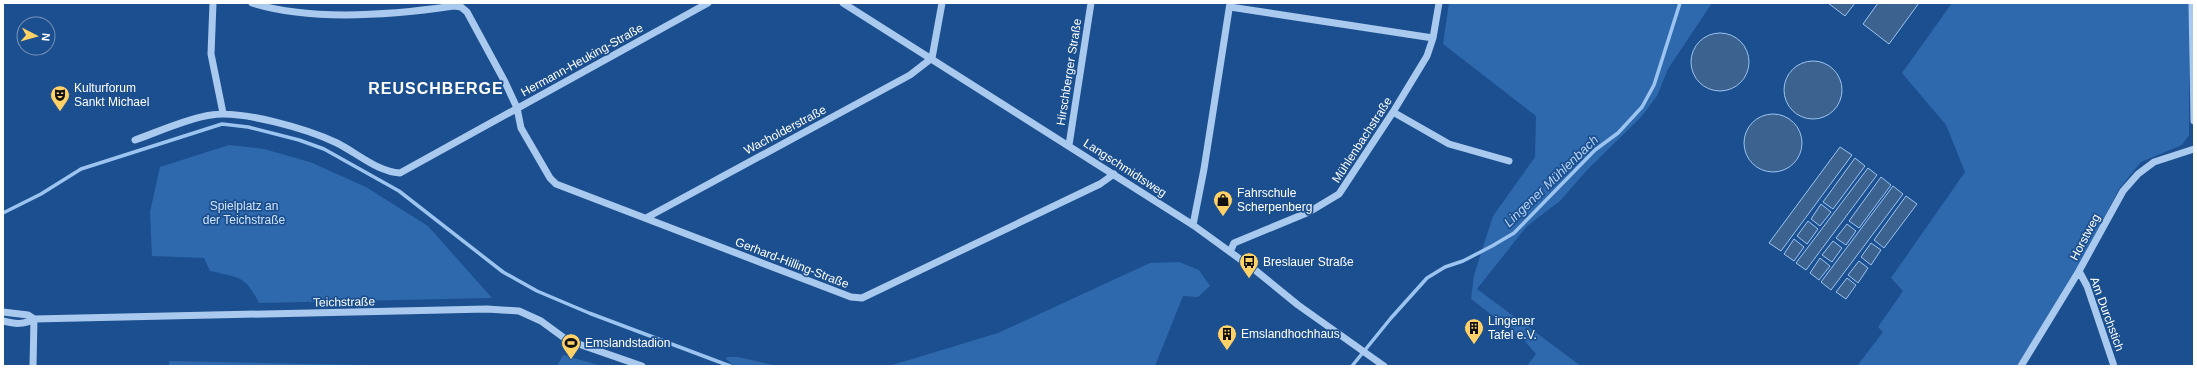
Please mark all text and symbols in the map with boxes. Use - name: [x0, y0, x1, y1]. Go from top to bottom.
- north arrow: [16, 16, 56, 56]
- street label: Hirschberger Straße: [1054, 17, 1084, 126]
- street label: Hermann-Heuking-Straße: [519, 20, 646, 99]
- text: N: [40, 32, 52, 42]
- district label: REUSCHBERGE: [368, 80, 504, 97]
- place label: Kulturforum Sankt Michael: [74, 81, 149, 109]
- theatre icon: Kulturforum Sankt Michael: [49, 84, 71, 112]
- street label: Mühlenbachstraße: [1329, 94, 1395, 185]
- street label: Wacholderstraße: [742, 102, 829, 158]
- water label: Lingener Mühlenbach: [1501, 132, 1601, 230]
- street label: Langschmidtsweg: [1081, 136, 1169, 200]
- place label: Fahrschule Scherpenberg: [1237, 186, 1312, 214]
- shop icon: Fahrschule Scherpenberg: [1212, 189, 1234, 217]
- park label: Spielplatz an der Teichstraße: [203, 199, 286, 227]
- street label: Horstweg: [2067, 211, 2103, 263]
- street label: Gerhard-Hilling-Straße: [733, 235, 851, 291]
- bus stop icon: Breslauer Straße: [1238, 251, 1260, 279]
- place label: Breslauer Straße: [1263, 255, 1354, 269]
- street label: Am Durchstich: [2087, 275, 2127, 353]
- street label: Teichstraße: [313, 294, 375, 310]
- place label: Lingener Tafel e.V.: [1488, 314, 1537, 342]
- building icon: Lingener Tafel e.V.: [1463, 317, 1485, 345]
- building icon: Emslandhochhaus: [1216, 323, 1238, 351]
- place label: Emslandhochhaus: [1241, 327, 1340, 341]
- sports icon: Emslandstadion: [560, 332, 582, 360]
- place label: Emslandstadion: [585, 336, 670, 350]

